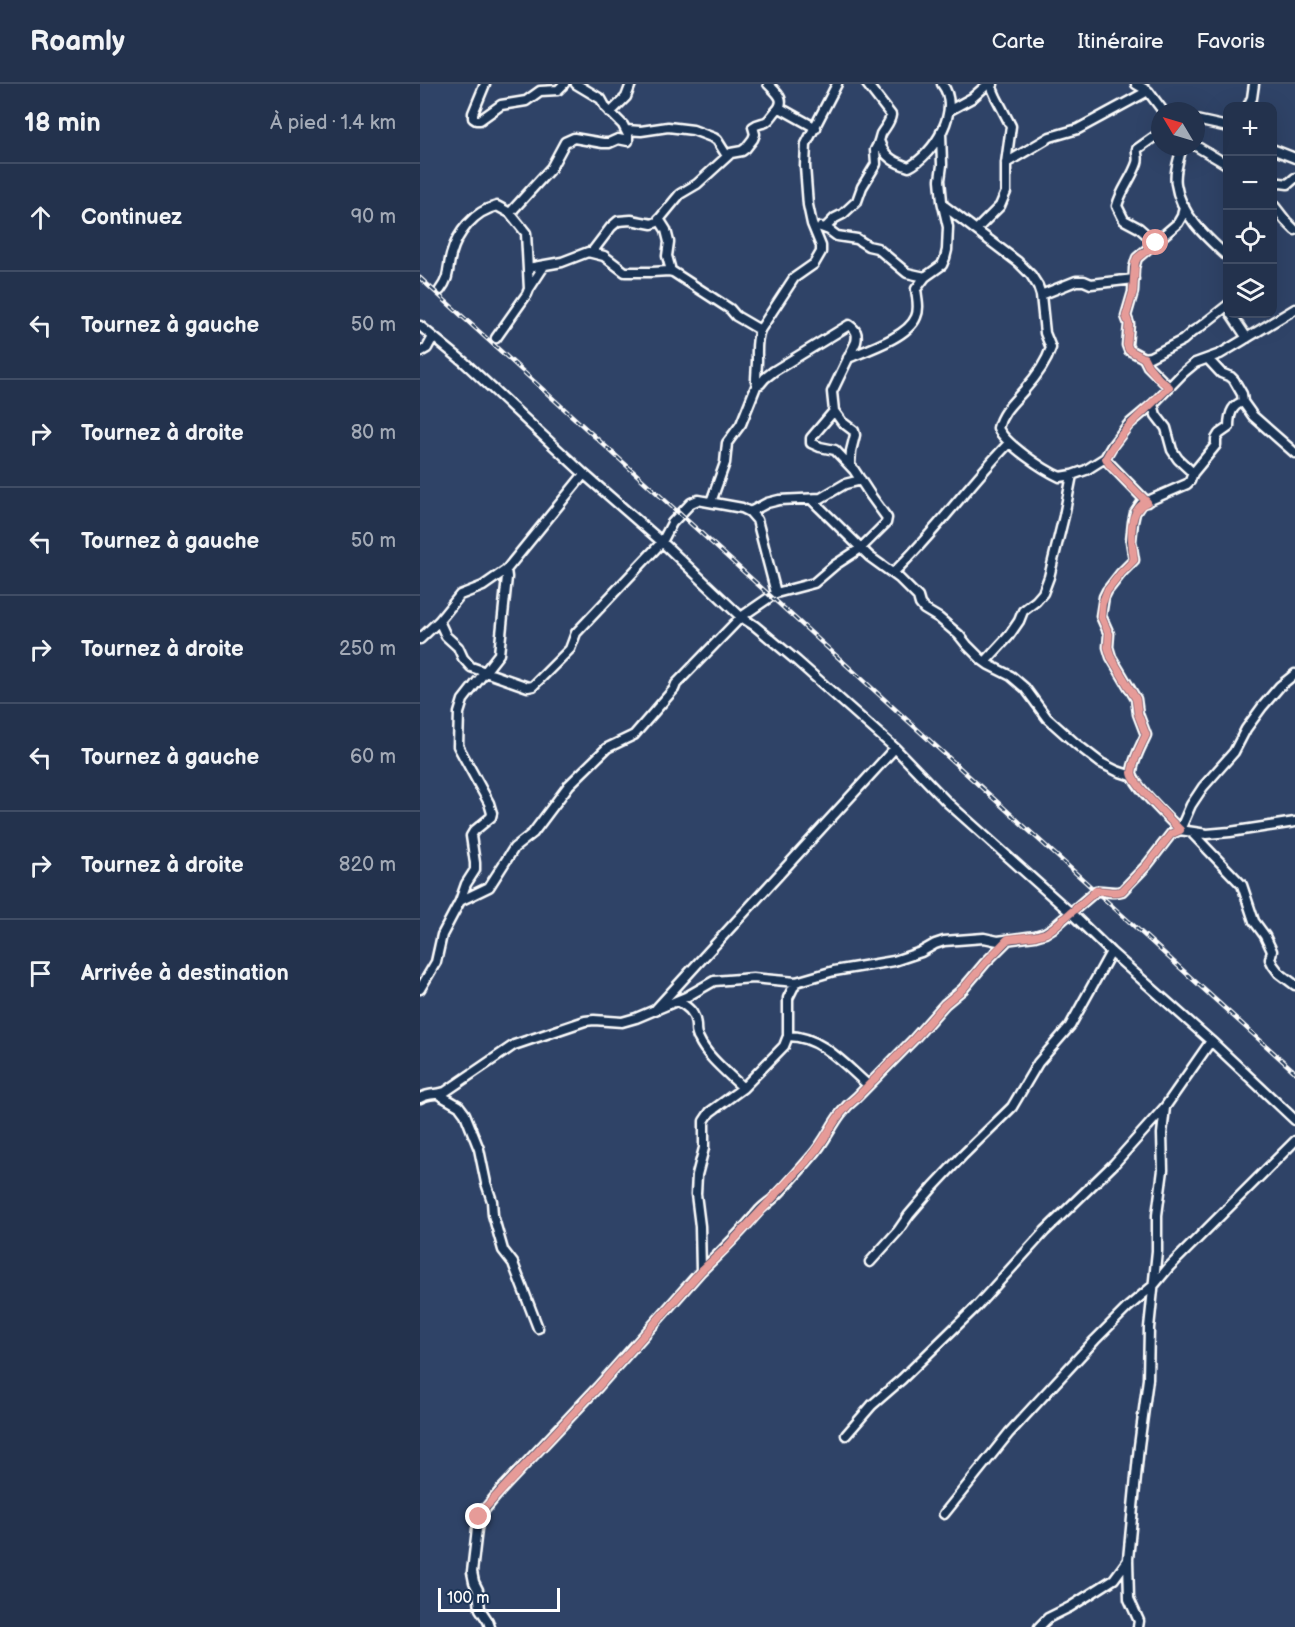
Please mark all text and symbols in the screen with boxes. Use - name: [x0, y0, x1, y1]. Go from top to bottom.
- text: Roamly: [30, 25, 125, 58]
- text: Carte: [992, 29, 1045, 54]
- text: Itinéraire: [1078, 29, 1164, 54]
- text: Favoris: [1197, 29, 1265, 54]
- north arrow: [1151, 102, 1205, 156]
- map controls: [1223, 102, 1277, 318]
- button: +: [1223, 102, 1277, 156]
- text: 18 min: [24, 108, 101, 139]
- text: À pied · 1.4 km: [270, 111, 396, 135]
- button: −: [1223, 156, 1277, 210]
- icon: ahead: [24, 201, 57, 234]
- text: Continuez: [81, 204, 182, 231]
- text: 90 m: [351, 205, 396, 229]
- button: locate: [1223, 210, 1277, 264]
- route start: [1142, 229, 1168, 255]
- button: layers: [1223, 264, 1277, 318]
- icon: left: [24, 309, 57, 342]
- text: Tournez à gauche: [81, 312, 259, 339]
- text: 50 m: [351, 313, 396, 337]
- icon: right: [24, 417, 57, 450]
- text: Tournez à droite: [81, 420, 244, 447]
- text: 80 m: [351, 421, 396, 445]
- icon: left: [24, 525, 57, 558]
- text: Tournez à gauche: [81, 528, 259, 555]
- text: 50 m: [351, 529, 396, 553]
- icon: right: [24, 633, 57, 666]
- text: Tournez à droite: [81, 636, 244, 663]
- text: 250 m: [339, 637, 396, 661]
- icon: left: [24, 741, 57, 774]
- text: Tournez à gauche: [81, 744, 259, 771]
- text: 60 m: [350, 745, 396, 769]
- icon: right: [24, 849, 57, 882]
- text: Tournez à droite: [81, 852, 244, 879]
- text: 820 m: [339, 853, 396, 877]
- icon: arrive: [24, 957, 57, 990]
- text: Arrivée à destination: [81, 960, 289, 987]
- route end: [465, 1503, 491, 1529]
- scale bar: [438, 1585, 560, 1612]
- text: 100 m: [447, 1589, 490, 1608]

